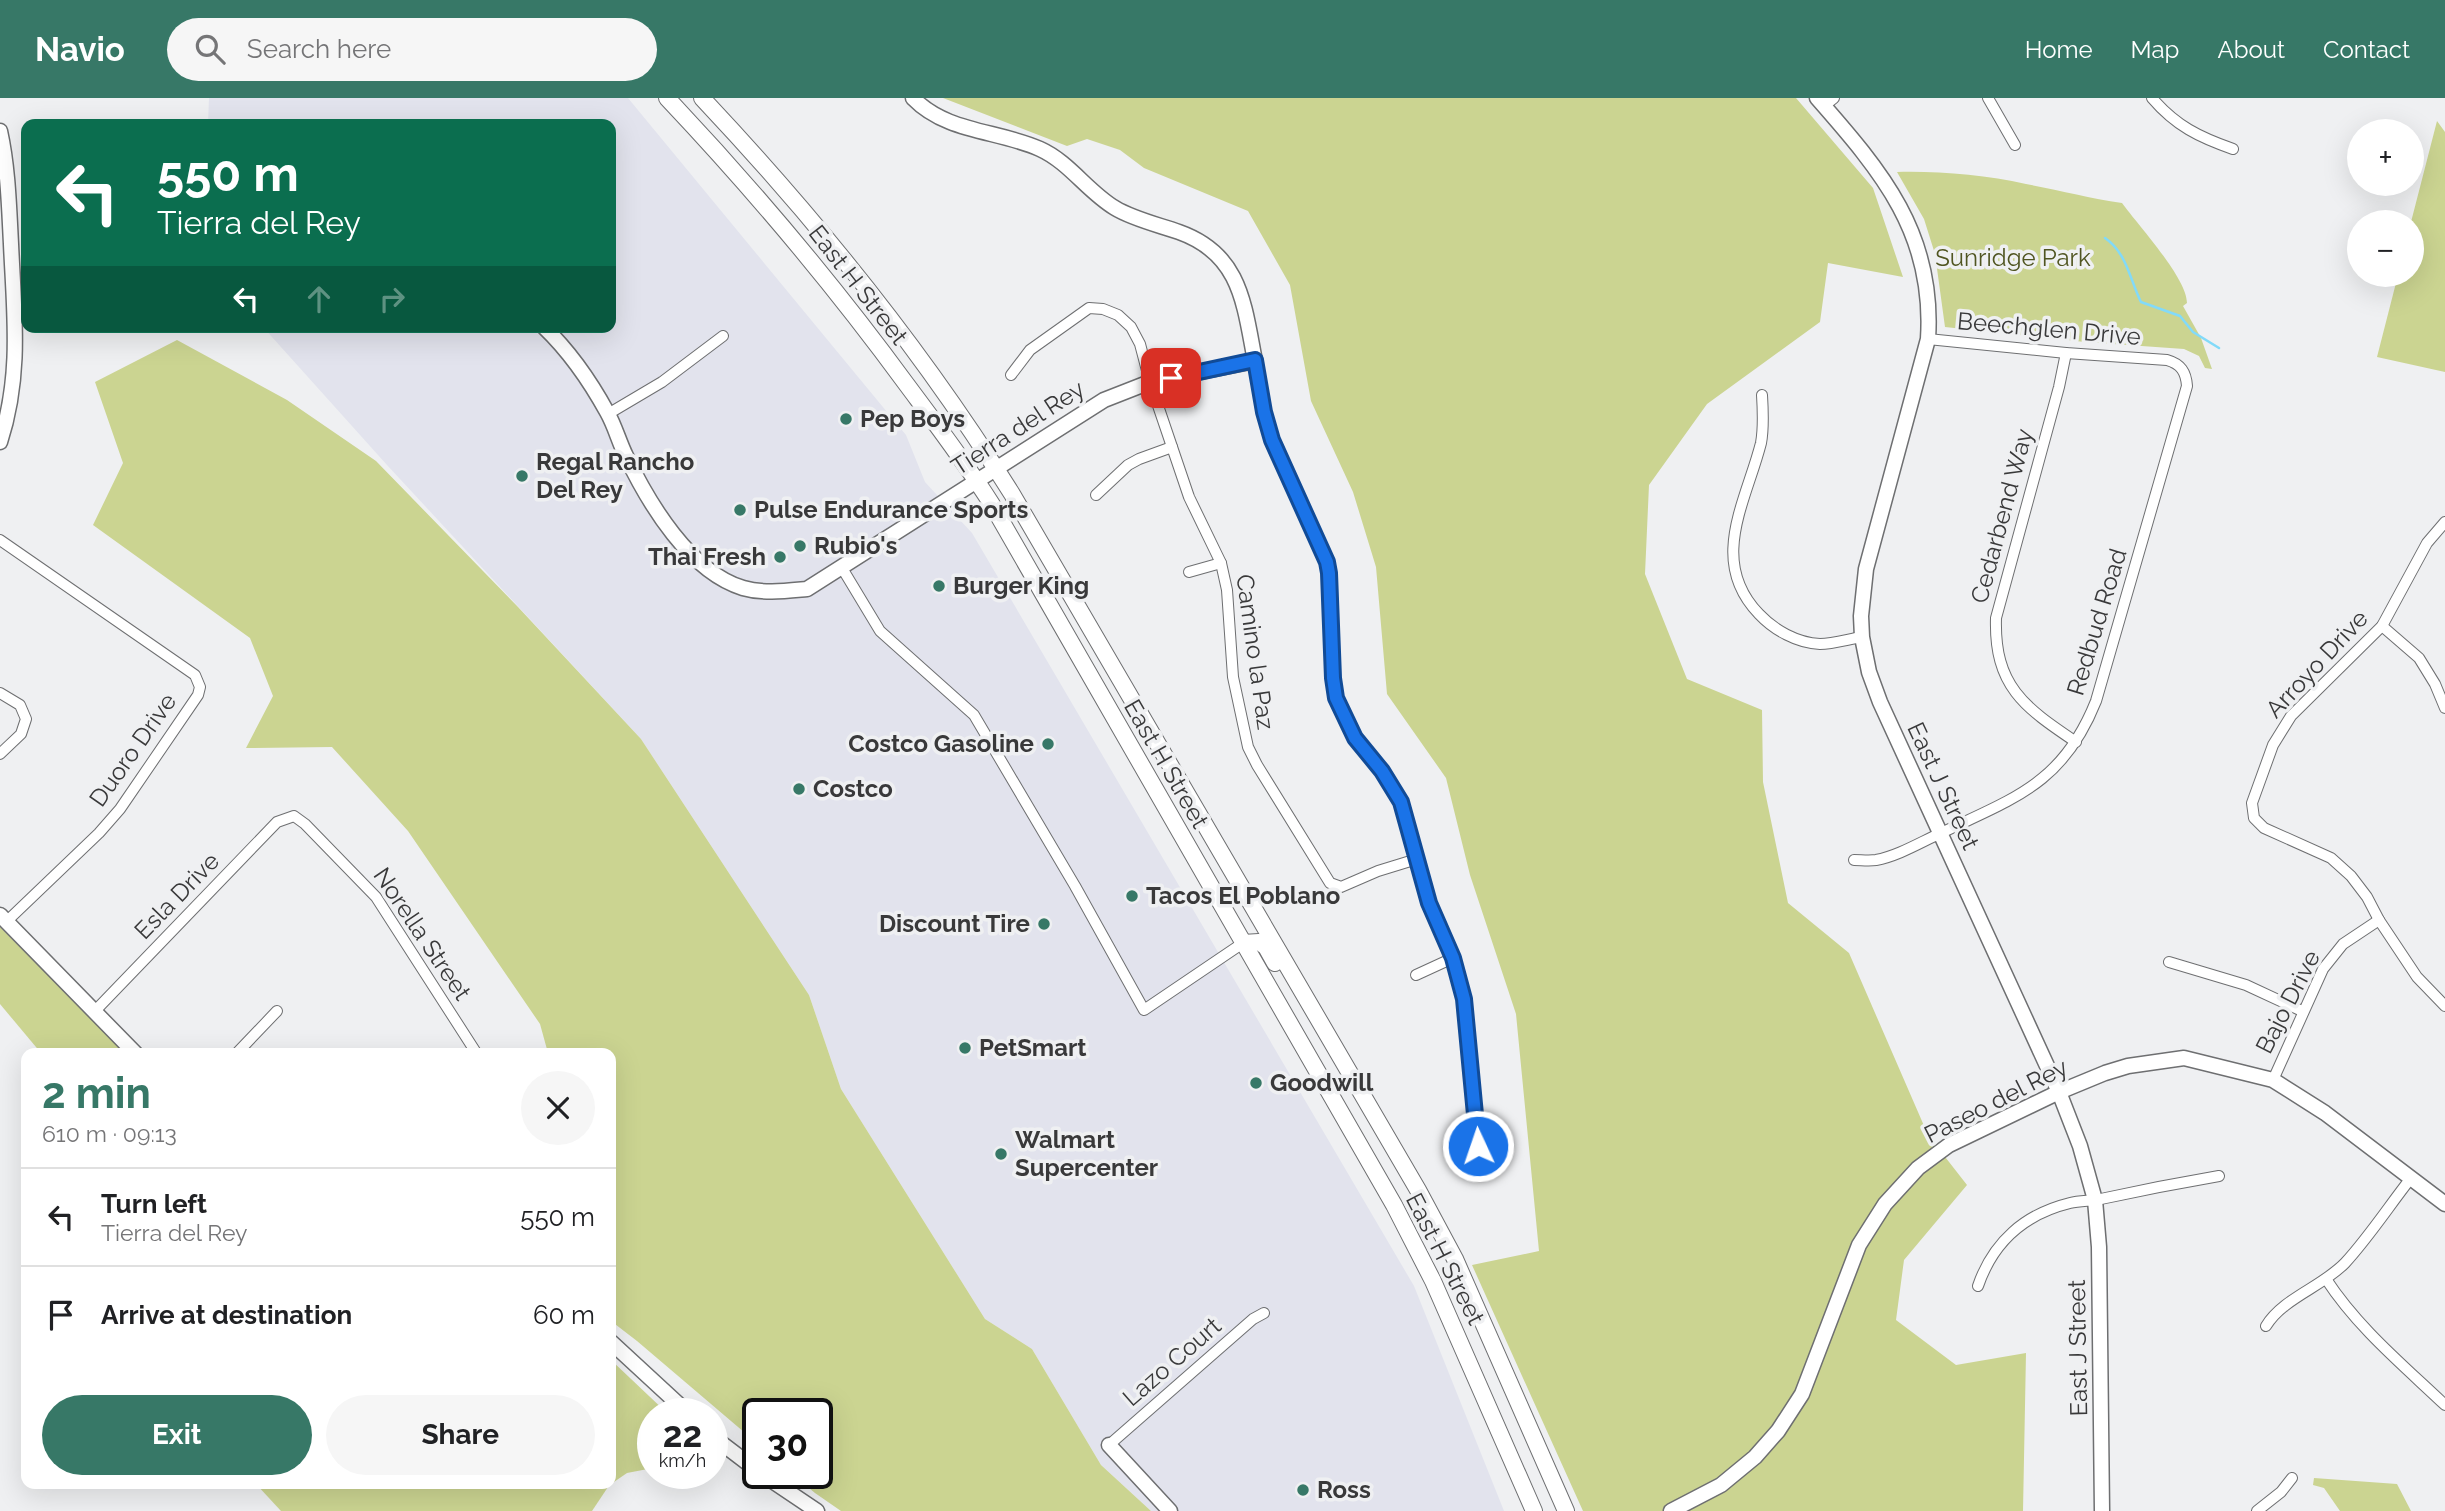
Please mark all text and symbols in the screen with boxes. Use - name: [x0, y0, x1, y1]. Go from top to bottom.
- search box: [167, 18, 657, 81]
- text: Navio: [35, 30, 125, 69]
- icon: search: [191, 30, 229, 68]
- text: Search here: [247, 34, 391, 64]
- text: Home: [2025, 35, 2093, 64]
- text: Map: [2131, 35, 2179, 64]
- text: About: [2217, 35, 2285, 64]
- text: Contact: [2323, 35, 2410, 64]
- map controls: [2347, 119, 2424, 287]
- button: +: [2347, 119, 2424, 196]
- text: 550 m: [157, 145, 299, 202]
- icon: left: [42, 147, 133, 238]
- text: Tierra del Rey: [157, 204, 361, 241]
- button: −: [2347, 210, 2424, 287]
- street label: East H Street: [803, 219, 914, 350]
- park label: Sunridge Park: [1935, 243, 2091, 272]
- icon: left: [227, 280, 265, 318]
- icon: ahead: [300, 280, 338, 318]
- icon: right: [373, 280, 411, 318]
- street label: Beechglen Drive: [1956, 306, 2142, 351]
- pin: [1141, 348, 1201, 408]
- icon: arrive: [1152, 359, 1190, 397]
- street label: Tierra del Rey: [946, 374, 1090, 481]
- place label: Pep Boys: [860, 404, 965, 433]
- marker: Pep Boys: [838, 411, 854, 427]
- street label: Cedarbend Way: [1964, 425, 2039, 606]
- place label: Regal Rancho Del Rey: [536, 447, 694, 504]
- marker: Regal Rancho Del Rey: [514, 468, 530, 484]
- place label: Pulse Endurance Sports: [754, 495, 1028, 524]
- marker: Pulse Endurance Sports: [732, 502, 748, 518]
- place label: Rubio's: [814, 531, 897, 560]
- marker: Rubio's: [792, 538, 808, 554]
- place label: Thai Fresh: [648, 542, 766, 571]
- street label: Redbud Road: [2060, 545, 2133, 699]
- marker: Thai Fresh: [772, 549, 788, 565]
- place label: Burger King: [953, 571, 1089, 600]
- street label: Camino la Paz: [1230, 572, 1281, 732]
- marker: Burger King: [931, 578, 947, 594]
- street label: Arroyo Drive: [2259, 604, 2374, 724]
- street label: Duoro Drive: [83, 688, 182, 812]
- street label: East H Street: [1118, 694, 1215, 833]
- street label: East J Street: [1901, 718, 1986, 854]
- place label: Costco Gasoline: [848, 729, 1034, 758]
- marker: Costco Gasoline: [1040, 736, 1056, 752]
- place label: Costco: [813, 774, 893, 803]
- marker: Costco: [791, 781, 807, 797]
- street label: Esla Drive: [128, 846, 225, 945]
- street label: Norella Street: [367, 862, 477, 1005]
- place label: Tacos El Poblano: [1146, 881, 1340, 910]
- marker: Tacos El Poblano: [1124, 888, 1140, 904]
- place label: Discount Tire: [879, 909, 1030, 938]
- marker: Discount Tire: [1036, 916, 1052, 932]
- street label: Bajo Drive: [2249, 945, 2326, 1058]
- place label: PetSmart: [979, 1033, 1086, 1062]
- marker: PetSmart: [957, 1040, 973, 1056]
- street label: Paseo del Rey: [1919, 1052, 2072, 1149]
- place label: Goodwill: [1270, 1068, 1374, 1097]
- text: 2 min: [42, 1069, 151, 1118]
- button: close: [521, 1071, 595, 1145]
- marker: Goodwill: [1248, 1075, 1264, 1091]
- position arrow: [1441, 1109, 1515, 1183]
- text: 610 m · 09:13: [42, 1120, 177, 1147]
- place label: Walmart Supercenter: [1015, 1125, 1158, 1182]
- marker: Walmart Supercenter: [993, 1146, 1009, 1162]
- street label: East H Street: [1400, 1188, 1491, 1329]
- text: Turn left: [101, 1189, 207, 1219]
- icon: left: [42, 1198, 80, 1236]
- text: 550 m: [520, 1202, 595, 1232]
- text: Tierra del Rey: [101, 1219, 248, 1246]
- street label: East J Street: [2062, 1279, 2093, 1417]
- icon: arrive: [42, 1296, 80, 1334]
- text: Arrive at destination: [101, 1300, 352, 1330]
- text: 60 m: [533, 1300, 595, 1330]
- street label: Lazo Court: [1117, 1311, 1227, 1412]
- button: Exit: [42, 1395, 312, 1475]
- button: Share: [326, 1395, 595, 1475]
- speed limit sign: 30: [742, 1398, 833, 1489]
- text: 22: [663, 1414, 702, 1455]
- text: km/h: [659, 1450, 706, 1471]
- place label: Ross: [1317, 1475, 1371, 1504]
- marker: Ross: [1295, 1482, 1311, 1498]

